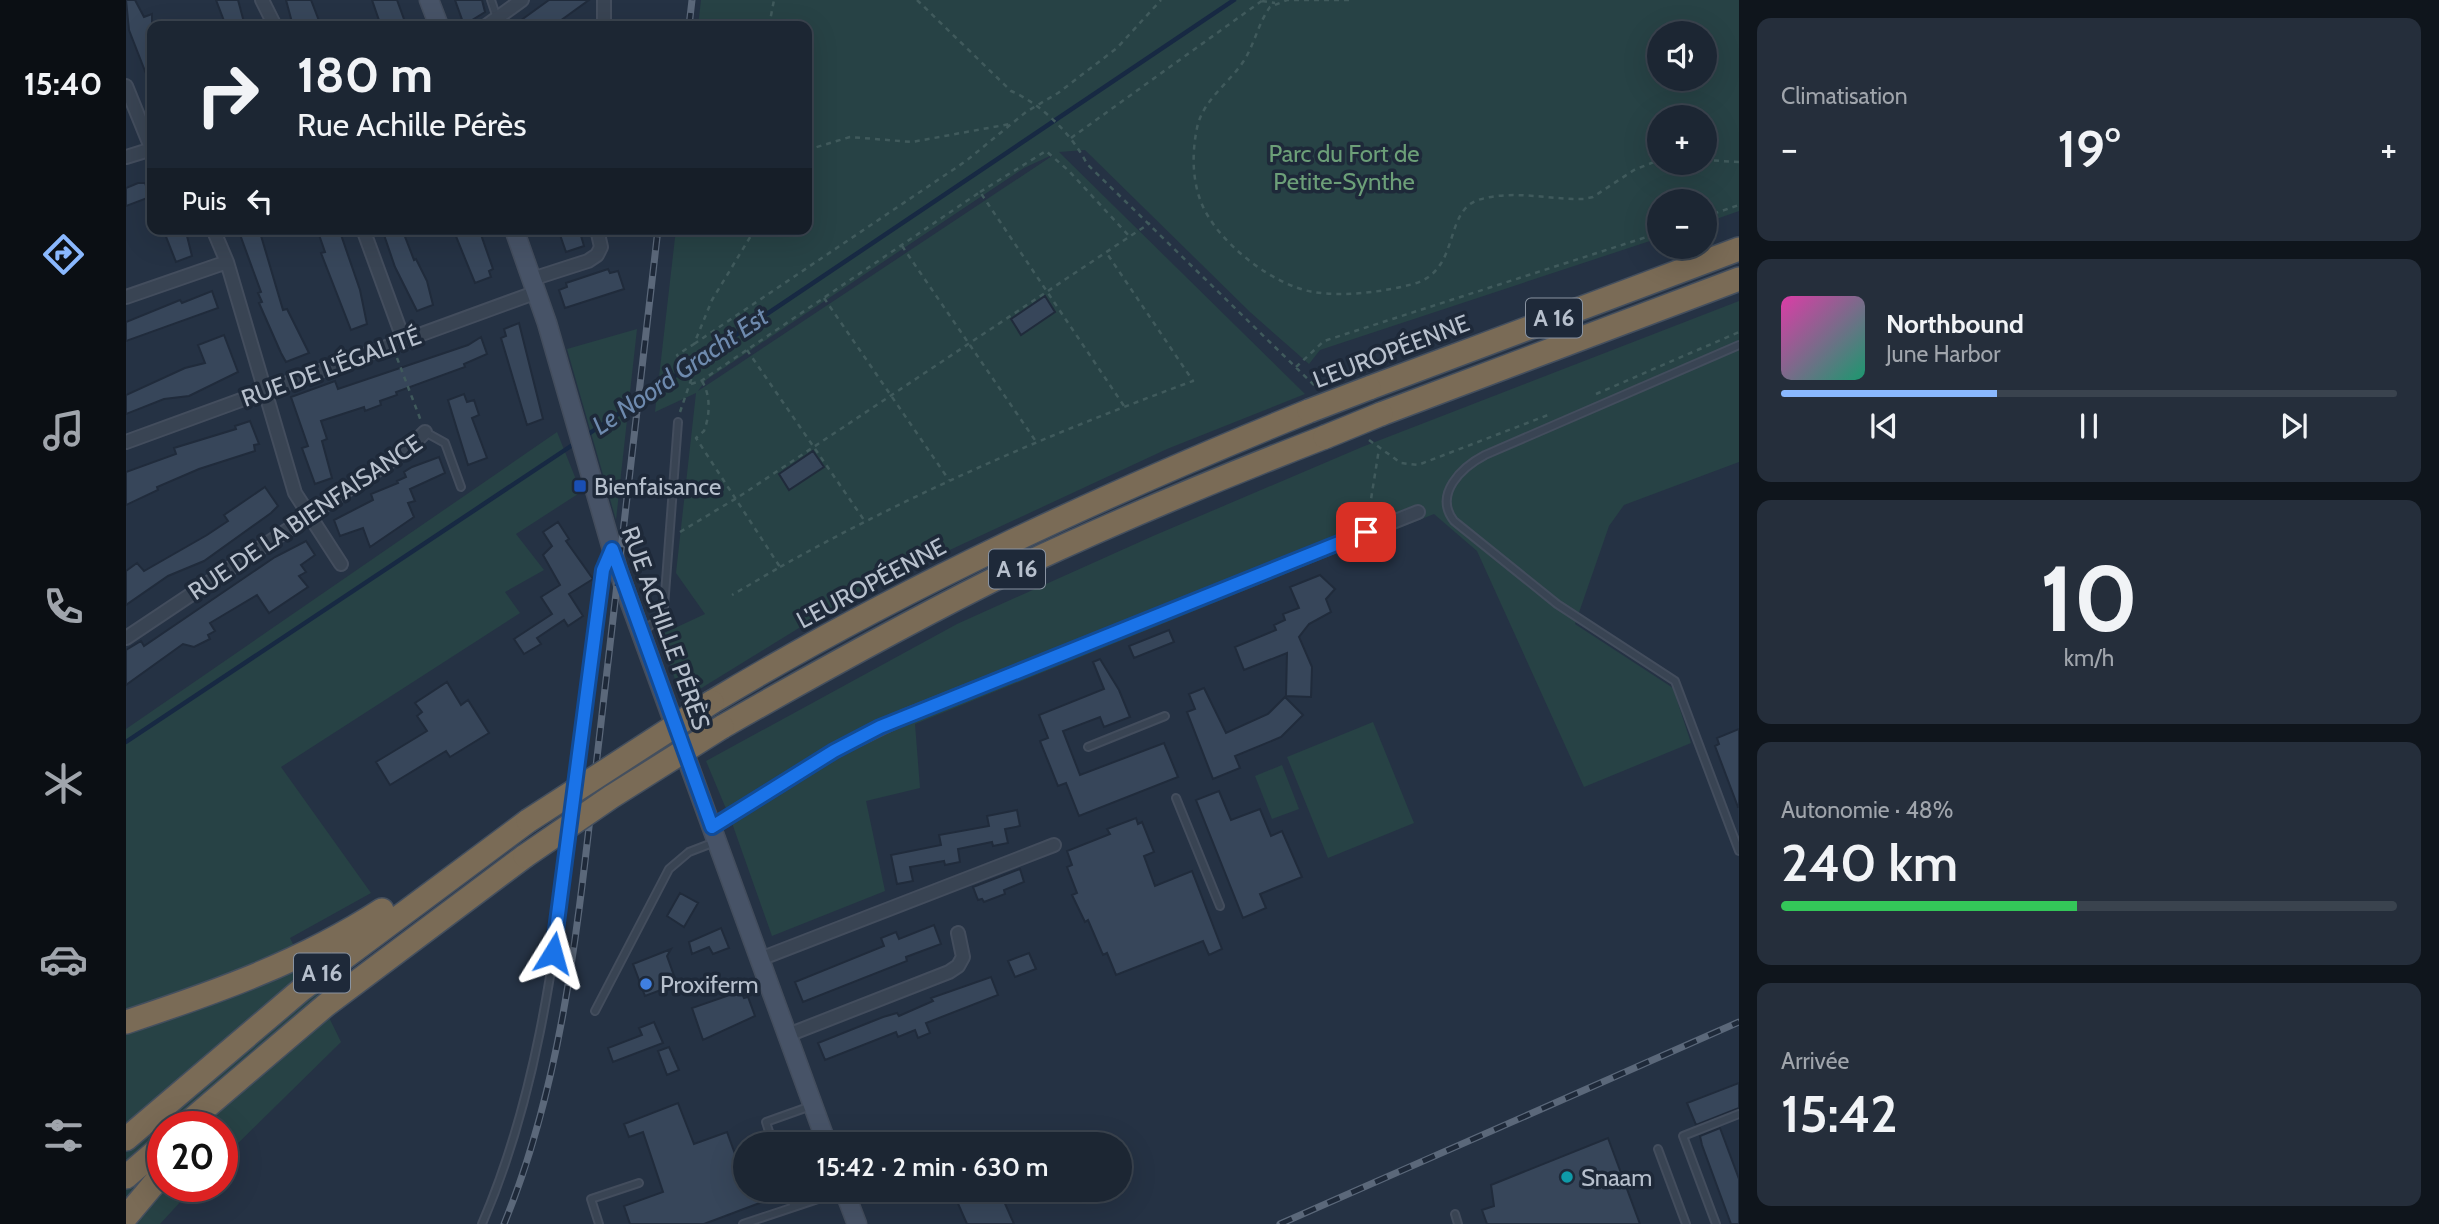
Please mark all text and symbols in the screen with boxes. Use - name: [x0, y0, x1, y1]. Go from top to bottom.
- map controls: [1647, 21, 1717, 259]
- button: sound: [1647, 21, 1717, 91]
- text: 180 m: [297, 45, 433, 104]
- icon: right: [182, 49, 273, 140]
- text: 15:40: [24, 64, 102, 103]
- text: Climatisation: [1781, 82, 1908, 110]
- text: Rue Achille Pérès: [297, 105, 526, 144]
- button: +: [1647, 105, 1717, 175]
- text: 19°: [2058, 117, 2120, 180]
- text: −: [1781, 125, 1798, 172]
- text: +: [2380, 125, 2397, 172]
- park label: Parc du Fort de Petite-Synthe: [1268, 139, 1420, 196]
- icon: left: [241, 182, 279, 220]
- text: Puis: [182, 185, 227, 217]
- button: −: [1647, 189, 1717, 259]
- icon: directions: [39, 230, 88, 279]
- road number: A 16: [1526, 298, 1582, 338]
- water label: Le Noord Gracht Est: [586, 300, 775, 442]
- street label: L'EUROPÉENNE: [1309, 308, 1473, 394]
- text: Northbound: [1886, 308, 2024, 340]
- street label: RUE DE L'ÉGALITÉ: [237, 321, 425, 413]
- text: June Harbor: [1886, 340, 2000, 368]
- icon: music: [39, 406, 88, 455]
- icon: previous: [1865, 407, 1903, 445]
- icon: pause: [2070, 407, 2108, 445]
- icon: next: [2275, 407, 2313, 445]
- street label: RUE DE LA BIENFAISANCE: [183, 428, 427, 606]
- place label: Bienfaisance: [594, 472, 721, 501]
- marker: Bienfaisance: [572, 478, 588, 494]
- pin: [1336, 502, 1396, 562]
- icon: arrive: [1347, 513, 1385, 551]
- street label: RUE ACHILLE PÉRÈS: [616, 522, 716, 734]
- street label: L'EUROPÉENNE: [791, 531, 951, 635]
- text: 10: [2040, 543, 2138, 654]
- road number: A 16: [989, 550, 1045, 589]
- icon: phone: [39, 582, 88, 631]
- text: km/h: [2064, 644, 2114, 672]
- icon: climate: [39, 759, 88, 808]
- text: Autonomie · 48%: [1781, 796, 1953, 824]
- text: 240 km: [1781, 831, 1958, 894]
- position arrow: [516, 916, 590, 990]
- icon: car: [39, 935, 88, 984]
- road number: A 16: [294, 954, 350, 992]
- place label: Proxiferm: [660, 970, 759, 999]
- marker: Proxiferm: [638, 976, 654, 992]
- text: Arrivée: [1781, 1047, 1849, 1075]
- text: 15:42: [1781, 1082, 1898, 1145]
- icon: filters: [39, 1111, 88, 1160]
- speed limit sign: 20: [147, 1111, 238, 1202]
- text: 15:42 · 2 min · 630 m: [817, 1151, 1048, 1183]
- place label: Snaam: [1581, 1163, 1652, 1192]
- marker: Snaam: [1559, 1169, 1575, 1185]

